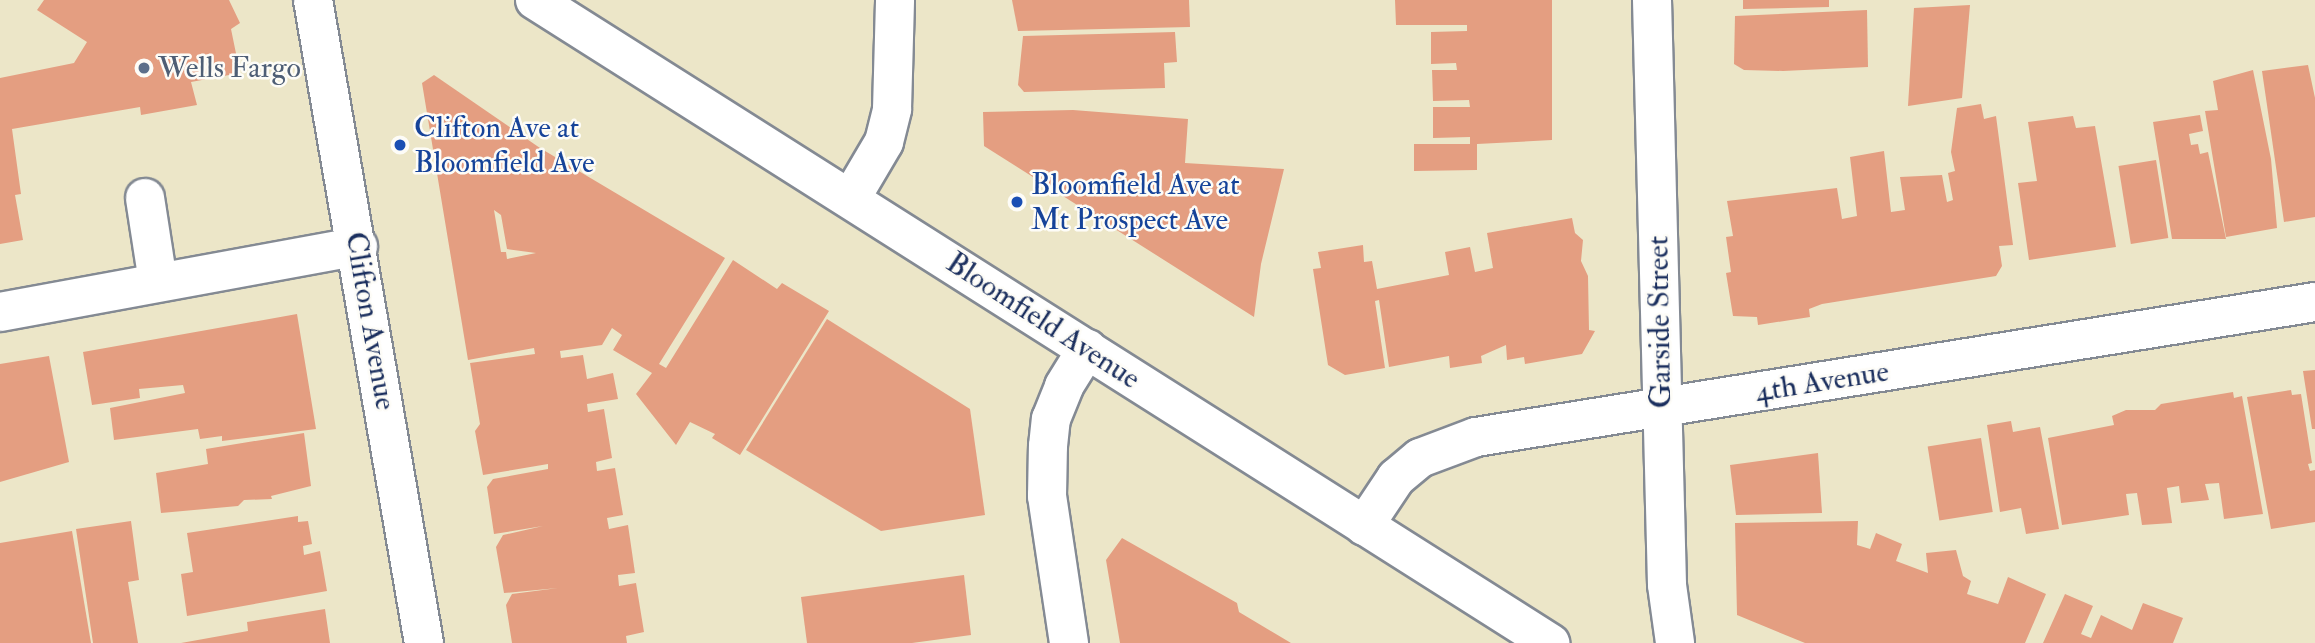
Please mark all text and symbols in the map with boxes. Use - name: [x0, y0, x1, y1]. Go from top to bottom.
- place label: Wells Fargo: [158, 50, 301, 86]
- marker: Wells Fargo: [136, 60, 152, 76]
- place label: Clifton Ave at Bloomfield Ave: [414, 110, 594, 180]
- marker: Clifton Ave at Bloomfield Ave: [392, 137, 408, 153]
- place label: Bloomfield Ave at Mt Prospect Ave: [1031, 167, 1240, 237]
- marker: Bloomfield Ave at Mt Prospect Ave: [1009, 194, 1025, 210]
- street label: Clifton Avenue: [337, 229, 403, 413]
- street label: Garside Street: [1640, 235, 1680, 409]
- street label: Bloomfield Avenue: [939, 245, 1147, 397]
- street label: 4th Avenue: [1753, 354, 1891, 410]

